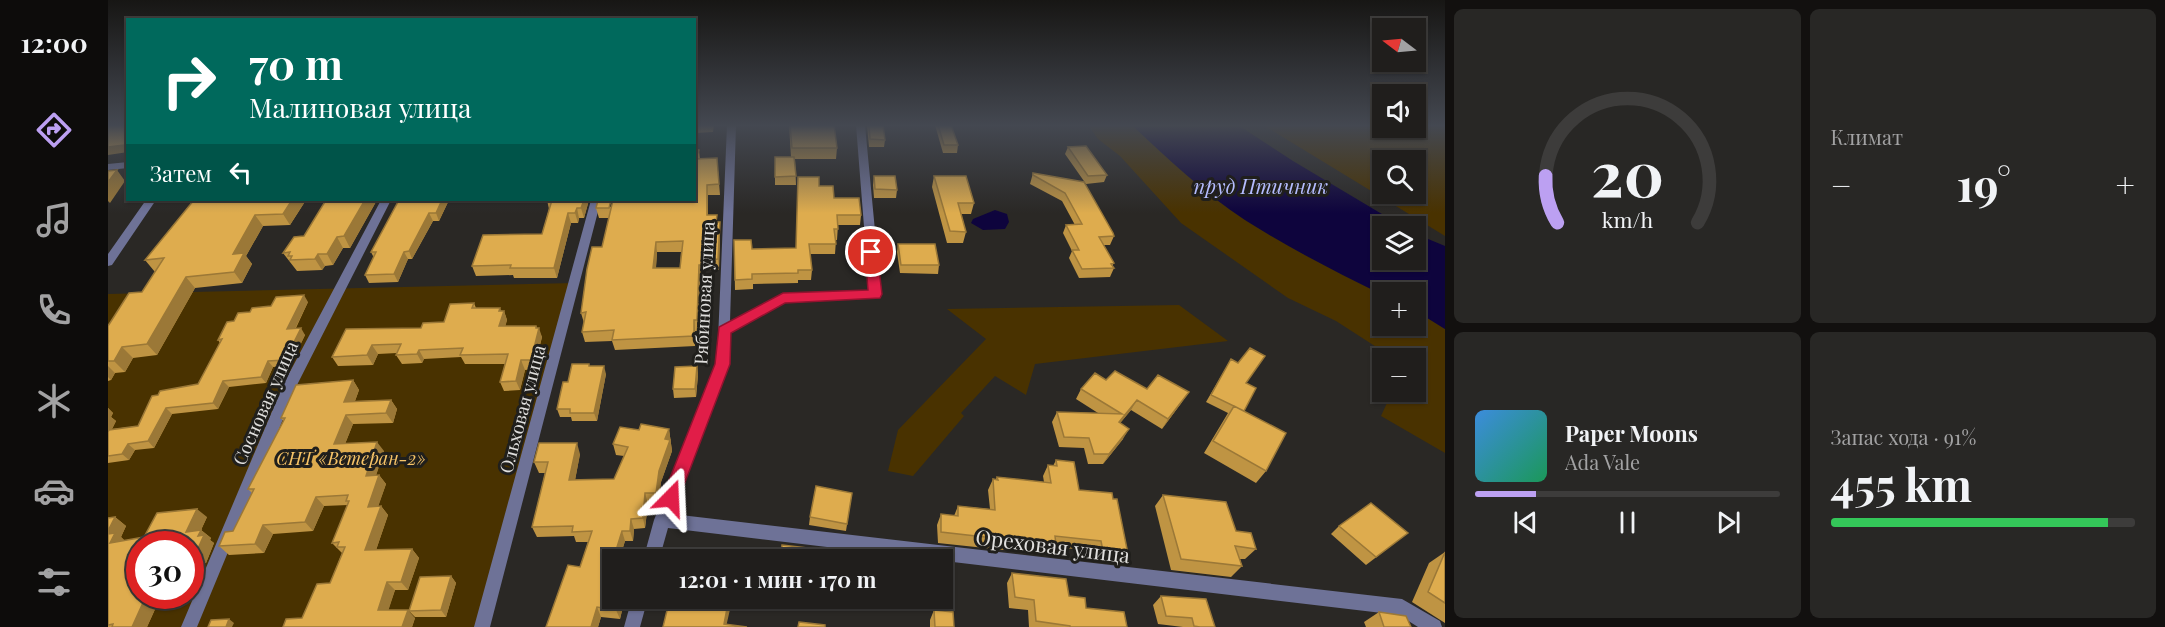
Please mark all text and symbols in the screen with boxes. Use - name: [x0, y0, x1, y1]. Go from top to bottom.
- north arrow: [1372, 18, 1426, 72]
- map controls: [1372, 18, 1426, 402]
- text: 12:00: [20, 24, 88, 60]
- text: 70 m: [249, 35, 343, 91]
- icon: right: [150, 42, 228, 120]
- button: sound: [1372, 84, 1426, 138]
- text: Малиновая улица: [249, 89, 472, 125]
- icon: directions: [33, 109, 75, 151]
- text: Климат: [1831, 123, 1903, 150]
- text: 20: [1591, 129, 1664, 213]
- button: search: [1372, 150, 1426, 204]
- text: 19°: [1957, 153, 2011, 213]
- icon: left: [224, 156, 257, 189]
- text: Затем: [150, 158, 212, 188]
- text: −: [1831, 162, 1852, 206]
- text: +: [2116, 162, 2135, 206]
- water label: пруд Птичник: [1193, 172, 1329, 199]
- icon: music: [33, 199, 75, 241]
- text: km/h: [1602, 205, 1653, 233]
- button: layers: [1372, 216, 1426, 270]
- street label: Рябиновая улица: [688, 221, 720, 365]
- pin: [845, 226, 896, 277]
- icon: arrive: [854, 235, 887, 268]
- button: +: [1372, 282, 1426, 336]
- icon: phone: [33, 289, 75, 331]
- street label: Сосновая улица: [227, 337, 303, 469]
- street label: Ольховая улица: [493, 342, 551, 476]
- button: −: [1372, 348, 1426, 402]
- icon: climate: [33, 380, 75, 422]
- text: Paper Moons: [1565, 418, 1698, 448]
- text: Запас хода · 91%: [1831, 423, 1976, 450]
- park label: СНТ «Ветеран-2»: [276, 446, 426, 470]
- text: Ada Vale: [1565, 448, 1640, 475]
- text: 455 km: [1831, 453, 1972, 513]
- position arrow: [639, 466, 703, 530]
- icon: car: [33, 470, 75, 512]
- icon: previous: [1509, 506, 1542, 539]
- icon: pause: [1611, 506, 1644, 539]
- icon: next: [1712, 506, 1745, 539]
- street label: Ореховая улица: [974, 522, 1132, 568]
- speed limit sign: 30: [126, 531, 204, 609]
- icon: filters: [33, 561, 75, 603]
- text: 12:01 · 1 мин · 170 m: [679, 564, 876, 594]

